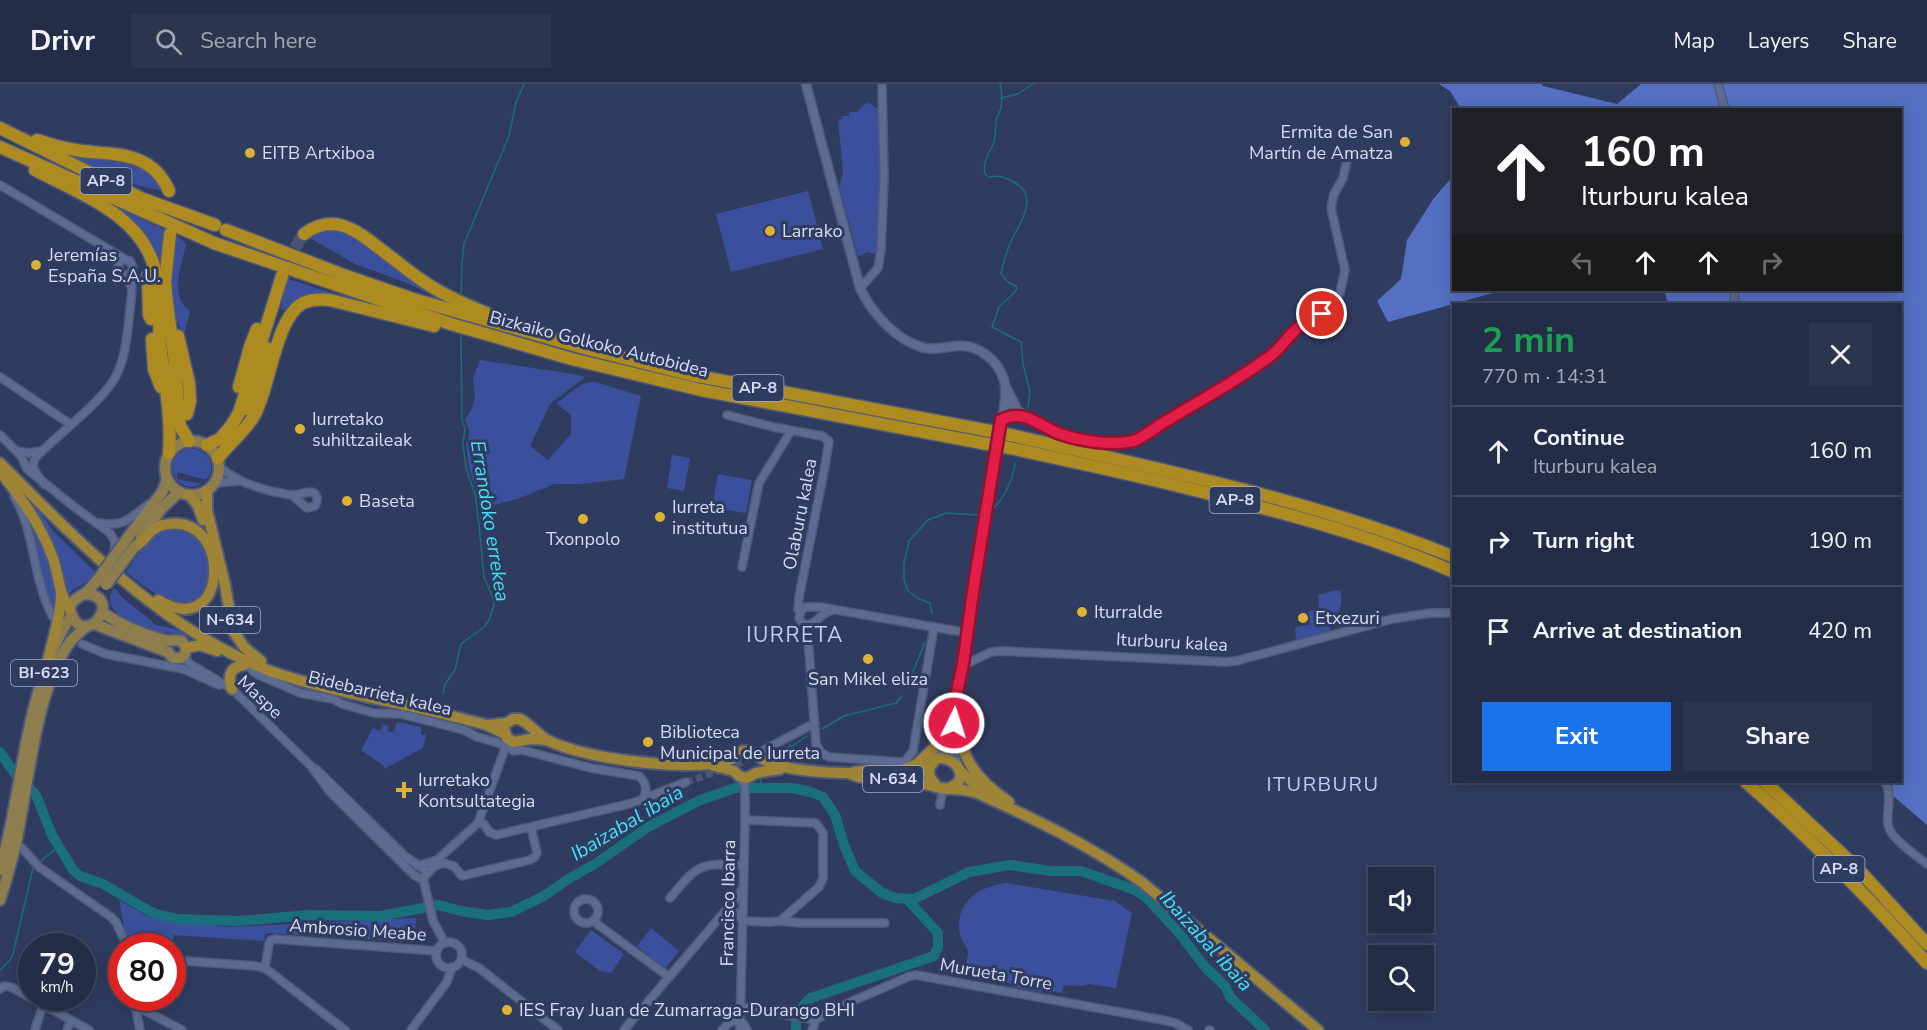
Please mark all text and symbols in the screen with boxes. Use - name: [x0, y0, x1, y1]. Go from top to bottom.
- search box: [131, 14, 551, 68]
- text: Drivr: [30, 22, 95, 60]
- icon: search: [152, 25, 185, 58]
- text: Search here: [200, 26, 317, 56]
- text: Map: [1673, 27, 1715, 55]
- text: Layers: [1748, 27, 1809, 55]
- text: Share: [1842, 27, 1897, 55]
- place label: Ermita de San Martín de Amatza: [1249, 120, 1393, 165]
- text: 160 m: [1581, 124, 1705, 181]
- icon: ahead: [1482, 132, 1560, 210]
- marker: Ermita de San Martín de Amatza: [1398, 135, 1412, 149]
- place label: EITB Artxiboa: [262, 141, 375, 165]
- marker: EITB Artxiboa: [243, 146, 257, 160]
- road number: AP-8: [80, 168, 132, 194]
- text: Iturburu kalea: [1581, 178, 1749, 215]
- place label: Larrako: [782, 219, 842, 243]
- marker: Larrako: [763, 224, 777, 238]
- place label: Jeremías España S.A.U.: [47, 243, 161, 288]
- icon: left: [1566, 246, 1599, 279]
- icon: ahead: [1629, 246, 1662, 279]
- icon: ahead: [1692, 246, 1725, 279]
- icon: right: [1755, 246, 1788, 279]
- marker: Jeremías España S.A.U.: [29, 258, 43, 272]
- pin: [1296, 288, 1347, 339]
- icon: arrive: [1305, 297, 1338, 330]
- street label: Bizkaiko Golkoko Autobidea: [487, 305, 711, 383]
- text: 2 min: [1482, 316, 1575, 365]
- button: close: [1809, 323, 1872, 386]
- text: 770 m · 14:31: [1482, 363, 1608, 390]
- road number: AP-8: [732, 375, 783, 401]
- place label: Iurretako suhiltzaileak: [312, 407, 413, 452]
- marker: Iurretako suhiltzaileak: [293, 422, 307, 436]
- text: Continue: [1533, 423, 1624, 453]
- icon: ahead: [1482, 435, 1515, 468]
- text: 160 m: [1808, 436, 1872, 466]
- water label: Errandoko errekea: [464, 438, 516, 604]
- text: Iturburu kalea: [1533, 453, 1657, 480]
- street label: Olaburu kalea: [777, 456, 823, 572]
- road number: AP-8: [1210, 487, 1260, 513]
- place label: Baseta: [359, 489, 415, 513]
- marker: Baseta: [340, 494, 354, 508]
- place label: Iurreta institutua: [672, 495, 748, 540]
- marker: Iurreta institutua: [653, 510, 667, 524]
- marker: Txonpolo: [576, 512, 590, 526]
- icon: right: [1482, 525, 1515, 558]
- text: Turn right: [1533, 526, 1634, 556]
- text: 190 m: [1808, 526, 1872, 556]
- place label: Txonpolo: [546, 527, 620, 551]
- place label: Iturralde: [1094, 600, 1163, 624]
- marker: Iturralde: [1075, 605, 1089, 619]
- place label: Etxezuri: [1315, 606, 1380, 630]
- road number: N-634: [200, 607, 260, 633]
- marker: Etxezuri: [1296, 611, 1310, 625]
- icon: arrive: [1482, 615, 1515, 648]
- text: Arrive at destination: [1533, 616, 1742, 646]
- text: 420 m: [1808, 616, 1872, 646]
- district label: IURRETA: [746, 621, 844, 649]
- street label: Iturburu kalea: [1115, 627, 1229, 657]
- marker: San Mikel eliza: [861, 652, 875, 666]
- road number: BI-623: [11, 660, 77, 686]
- street label: Bidebarrieta kalea: [306, 665, 454, 721]
- place label: San Mikel eliza: [808, 667, 928, 691]
- street label: Maspe: [232, 670, 288, 724]
- position arrow: [922, 691, 986, 755]
- button: Exit: [1482, 702, 1671, 771]
- button: Share: [1683, 702, 1872, 771]
- place label: Biblioteca Municipal de Iurreta: [660, 720, 820, 765]
- marker: Biblioteca Municipal de Iurreta: [641, 735, 655, 749]
- road number: N-634: [863, 766, 923, 792]
- place label: Iurretako Kontsultategia: [418, 768, 535, 813]
- district label: ITURBURU: [1266, 771, 1380, 798]
- water label: Ibaizabal ibaia: [566, 779, 688, 867]
- marker: Iurretako Kontsultategia: [395, 781, 413, 799]
- street label: Francisco Ibarra: [715, 839, 741, 967]
- road number: AP-8: [1814, 856, 1864, 882]
- map controls: [1368, 867, 1434, 1011]
- button: sound: [1368, 867, 1434, 933]
- water label: Ibaizabal ibaia: [1153, 885, 1259, 997]
- street label: Ambrosio Meabe: [289, 913, 427, 947]
- speed limit sign: 80: [108, 933, 186, 1011]
- text: 79: [39, 944, 75, 985]
- button: search: [1368, 945, 1434, 1011]
- street label: Murueta Torre: [938, 952, 1054, 996]
- text: km/h: [40, 977, 74, 997]
- place label: IES Fray Juan de Zumarraga-Durango BHI: [519, 998, 855, 1022]
- marker: IES Fray Juan de Zumarraga-Durango BHI: [500, 1003, 514, 1017]

